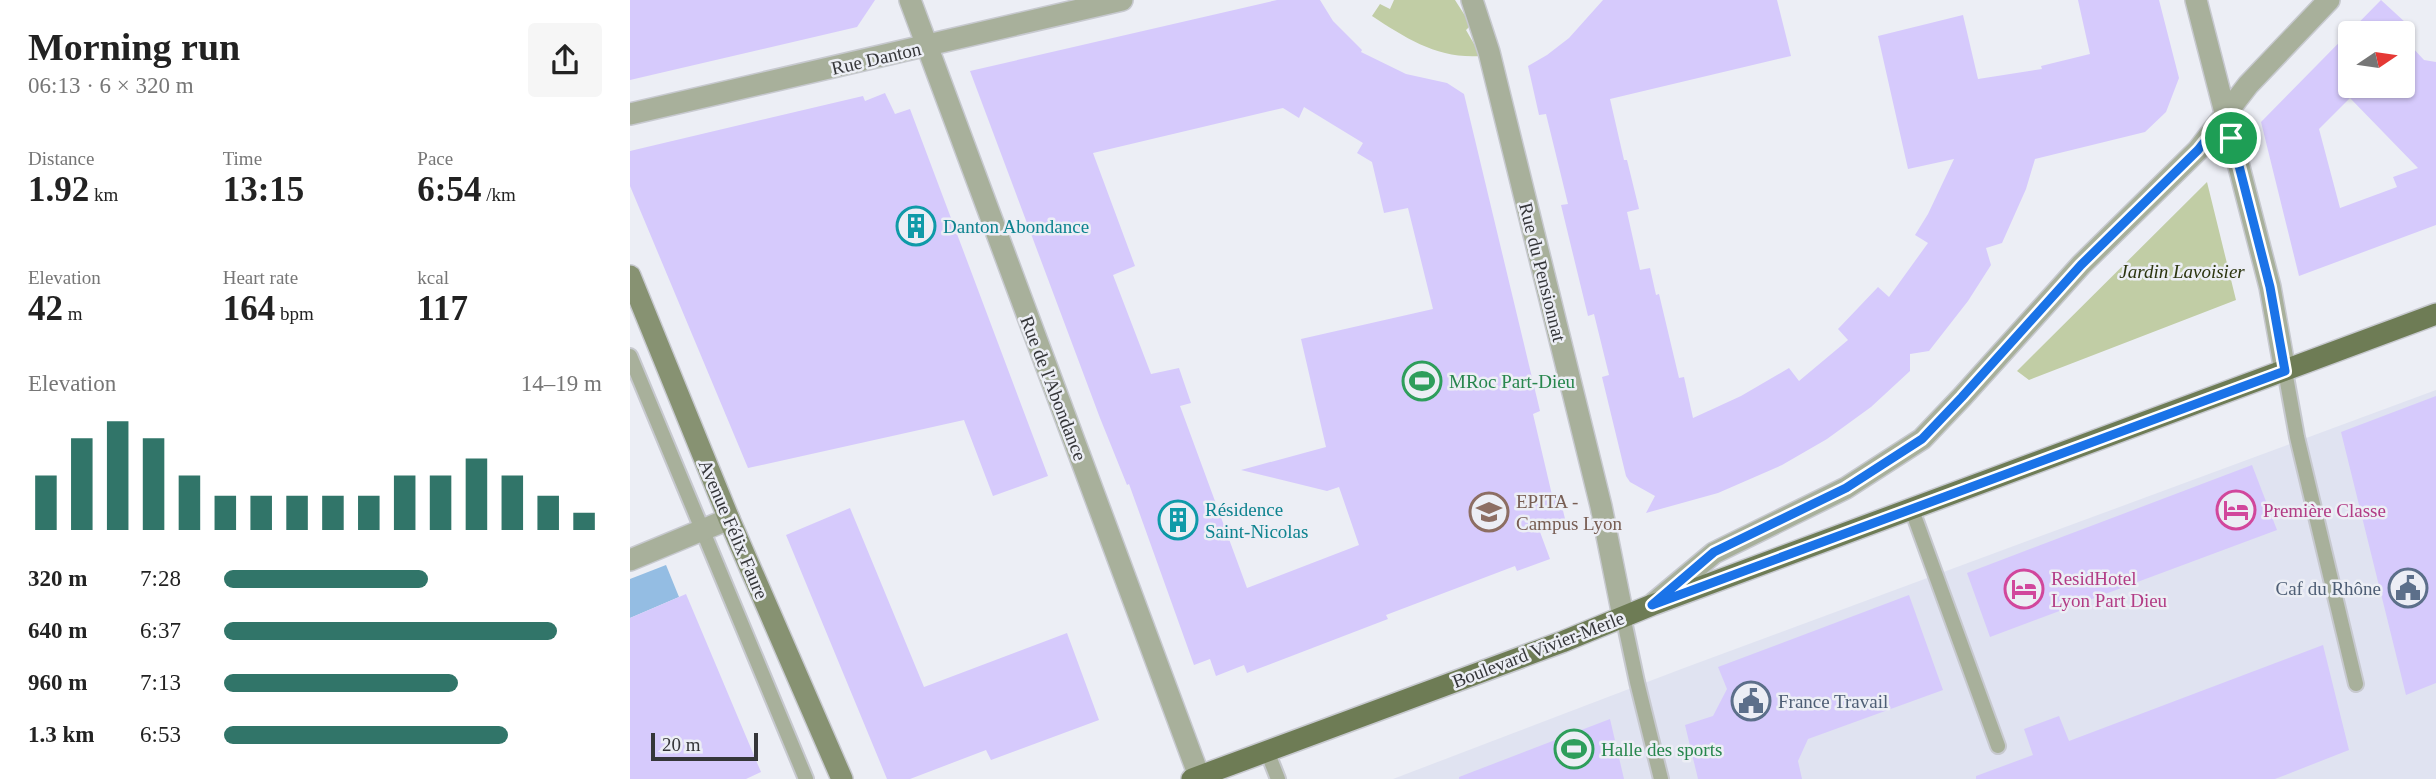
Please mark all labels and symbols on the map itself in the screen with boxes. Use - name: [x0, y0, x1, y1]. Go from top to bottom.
- north arrow: [2338, 21, 2415, 98]
- street label: Rue Danton: [829, 38, 923, 79]
- pin: [2201, 108, 2261, 168]
- street label: Rue du Pensionnat: [1515, 200, 1570, 344]
- building icon: Danton Abondance: [895, 205, 937, 247]
- place label: Danton Abondance: [943, 216, 1089, 237]
- park label: Jardin Lavoisier: [2119, 261, 2245, 282]
- street label: Rue de l'Abondance: [1016, 313, 1091, 463]
- sports icon: MRoc Part-Dieu: [1401, 360, 1443, 402]
- place label: MRoc Part-Dieu: [1449, 371, 1576, 392]
- street label: Avenue Félix Faure: [695, 456, 772, 602]
- hotel icon: Première Classe: [2215, 489, 2257, 531]
- school or university icon: EPITA - Campus Lyon: [1468, 491, 1510, 533]
- place label: EPITA - Campus Lyon: [1516, 491, 1623, 534]
- building icon: Résidence Saint-Nicolas: [1157, 499, 1199, 541]
- place label: Résidence Saint-Nicolas: [1205, 499, 1308, 542]
- place label: Première Classe: [2263, 500, 2386, 521]
- public building icon: Caf du Rhône: [2387, 567, 2429, 609]
- hotel icon: ResidHotel Lyon Part Dieu: [2003, 568, 2045, 610]
- place label: ResidHotel Lyon Part Dieu: [2051, 568, 2168, 611]
- place label: Caf du Rhône: [2275, 578, 2381, 599]
- street label: Boulevard Vivier-Merle: [1449, 607, 1627, 692]
- public building icon: France Travail: [1730, 680, 1772, 722]
- place label: France Travail: [1778, 691, 1888, 712]
- sports icon: Halle des sports: [1553, 728, 1595, 770]
- scale bar: [651, 730, 758, 762]
- place label: Halle des sports: [1601, 739, 1722, 760]

